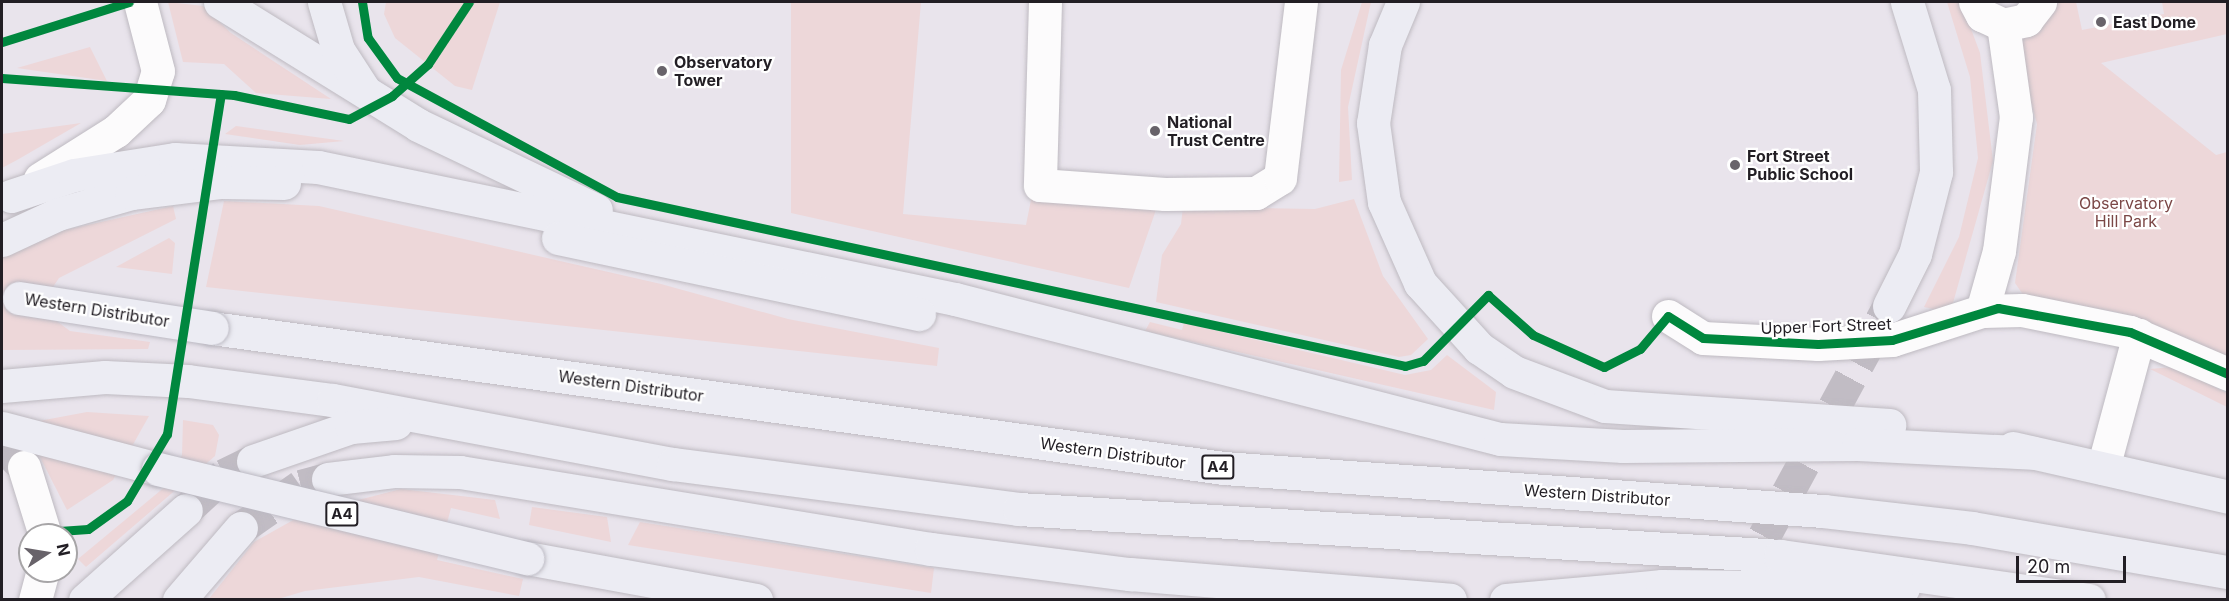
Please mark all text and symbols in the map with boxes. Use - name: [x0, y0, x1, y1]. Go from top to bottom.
- place label: East Dome: [2113, 12, 2196, 32]
- marker: East Dome: [2094, 15, 2108, 29]
- place label: Observatory Tower: [674, 52, 772, 90]
- marker: Observatory Tower: [655, 64, 669, 78]
- place label: National Trust Centre: [1167, 112, 1265, 150]
- marker: National Trust Centre: [1148, 124, 1162, 138]
- place label: Fort Street Public School: [1747, 146, 1853, 184]
- marker: Fort Street Public School: [1728, 158, 1742, 172]
- park label: Observatory Hill Park: [2079, 193, 2173, 231]
- street label: Western Distributor: [23, 289, 171, 331]
- street label: Upper Fort Street: [1760, 314, 1892, 338]
- street label: Western Distributor: [557, 366, 705, 406]
- street label: Western Distributor: [1039, 433, 1187, 473]
- road number: A4: [1200, 455, 1236, 479]
- street label: Western Distributor: [1523, 480, 1671, 510]
- road number: A4: [324, 502, 360, 526]
- north arrow: [18, 523, 78, 583]
- text: N: [53, 542, 75, 558]
- scale bar: [2019, 544, 2128, 582]
- text: 20 m: [2027, 556, 2070, 577]

